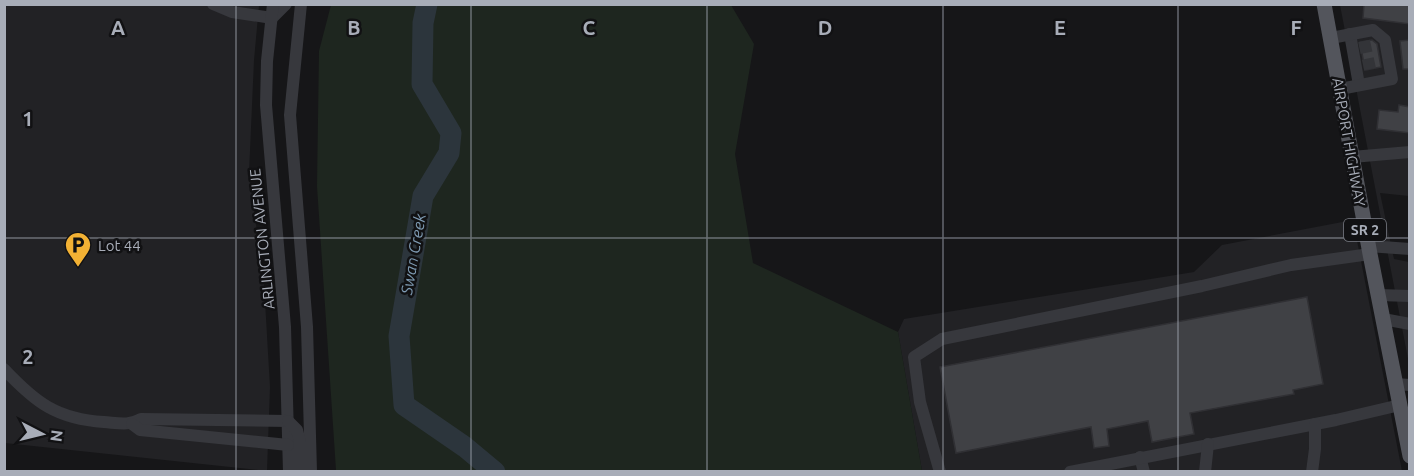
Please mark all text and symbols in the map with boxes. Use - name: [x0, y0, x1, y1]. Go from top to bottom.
- text: A: [111, 16, 125, 39]
- text: B: [347, 16, 361, 39]
- text: C: [583, 16, 596, 39]
- text: D: [818, 16, 832, 39]
- text: E: [1054, 16, 1066, 39]
- text: F: [1290, 16, 1302, 39]
- street label: AIRPORT HIGHWAY: [1329, 76, 1369, 208]
- text: 1: [22, 107, 34, 130]
- street label: ARLINGTON AVENUE: [246, 168, 278, 310]
- water label: Swan Creek: [397, 211, 429, 297]
- road number: SR 2: [1344, 219, 1386, 241]
- parking icon: Lot 44: [63, 230, 93, 268]
- place label: Lot 44: [98, 237, 141, 254]
- text: 2: [22, 345, 34, 368]
- north arrow: [12, 404, 72, 464]
- text: N: [47, 429, 67, 443]

